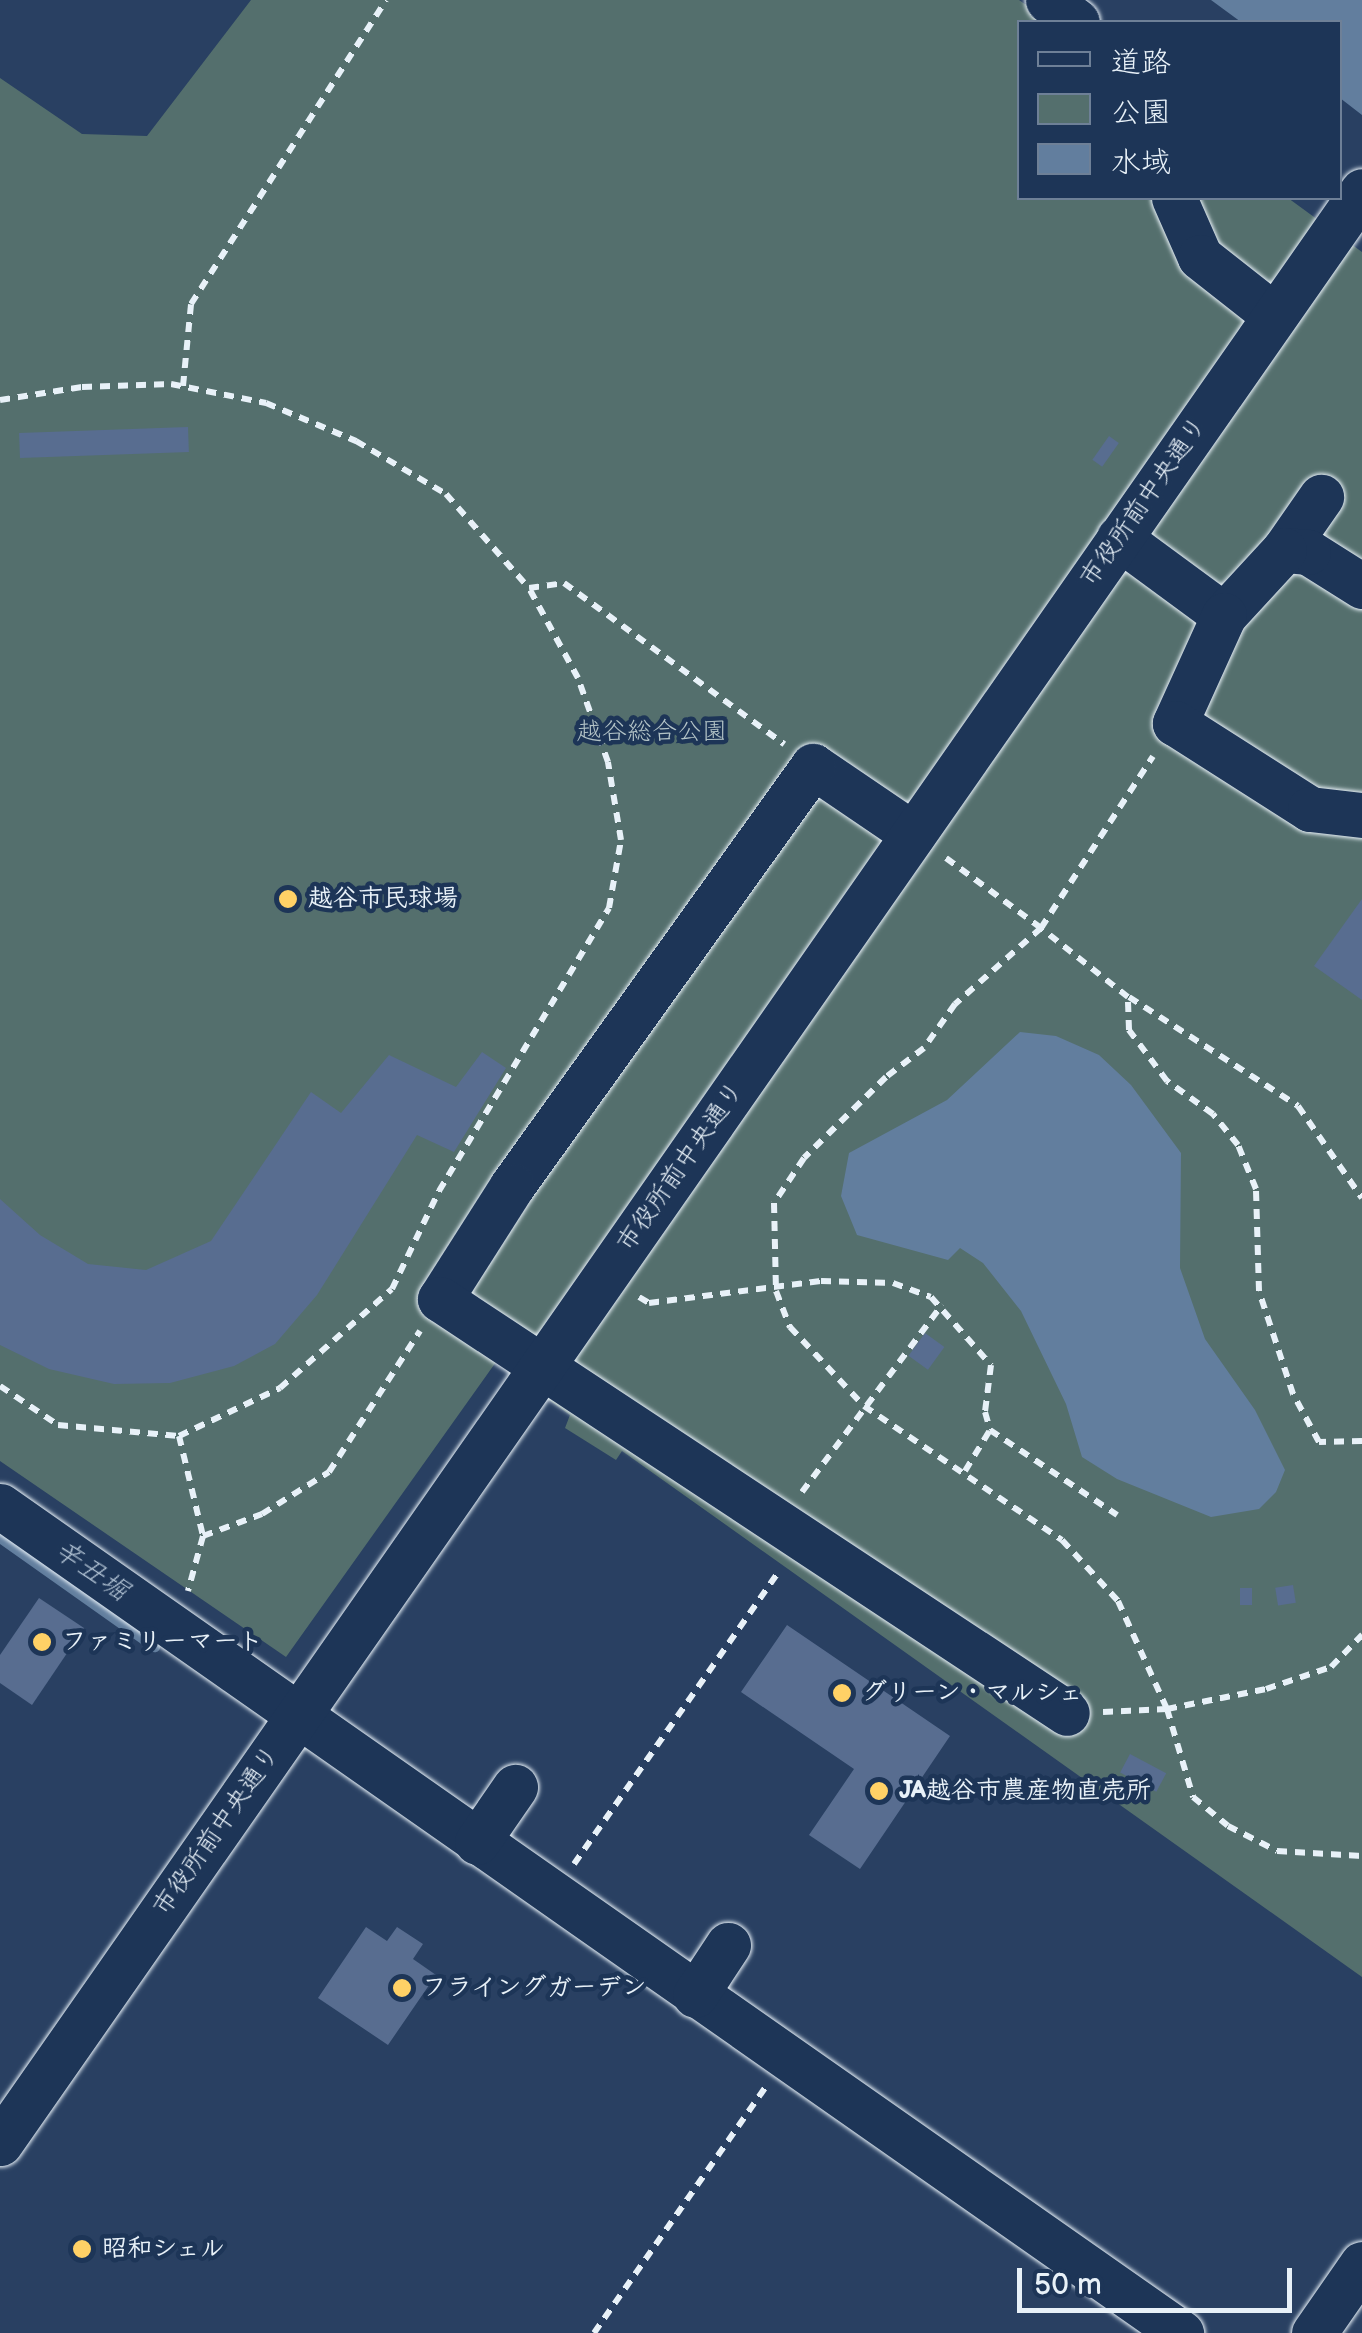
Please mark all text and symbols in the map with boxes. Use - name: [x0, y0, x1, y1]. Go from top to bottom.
- legend: [1017, 20, 1342, 200]
- text: 道路: [1111, 45, 1171, 81]
- text: 公園: [1111, 95, 1171, 131]
- text: 水域: [1111, 145, 1171, 181]
- street label: 市役所前中央通り: [1074, 411, 1214, 593]
- park label: 越谷総合公園: [577, 717, 727, 747]
- place label: 越谷市民球場: [308, 884, 458, 914]
- marker: 越谷市民球場: [277, 888, 299, 910]
- street label: 市役所前中央通り: [611, 1076, 751, 1258]
- water label: 辛丑堀: [47, 1533, 135, 1609]
- place label: ファミリーマート: [62, 1627, 262, 1657]
- marker: ファミリーマート: [31, 1631, 53, 1653]
- place label: グリーン・マルシェ: [862, 1678, 1087, 1708]
- marker: グリーン・マルシェ: [831, 1682, 853, 1704]
- street label: 市役所前中央通り: [147, 1740, 287, 1922]
- place label: JA越谷市農産物直売所: [899, 1776, 1151, 1806]
- marker: JA越谷市農産物直売所: [868, 1780, 890, 1802]
- place label: フライングガーデン: [422, 1973, 647, 2003]
- marker: フライングガーデン: [391, 1977, 413, 1999]
- place label: 昭和シェル: [102, 2234, 227, 2264]
- marker: 昭和シェル: [71, 2238, 93, 2260]
- scale bar: [1022, 2248, 1297, 2310]
- text: 50 m: [1034, 2267, 1102, 2303]

